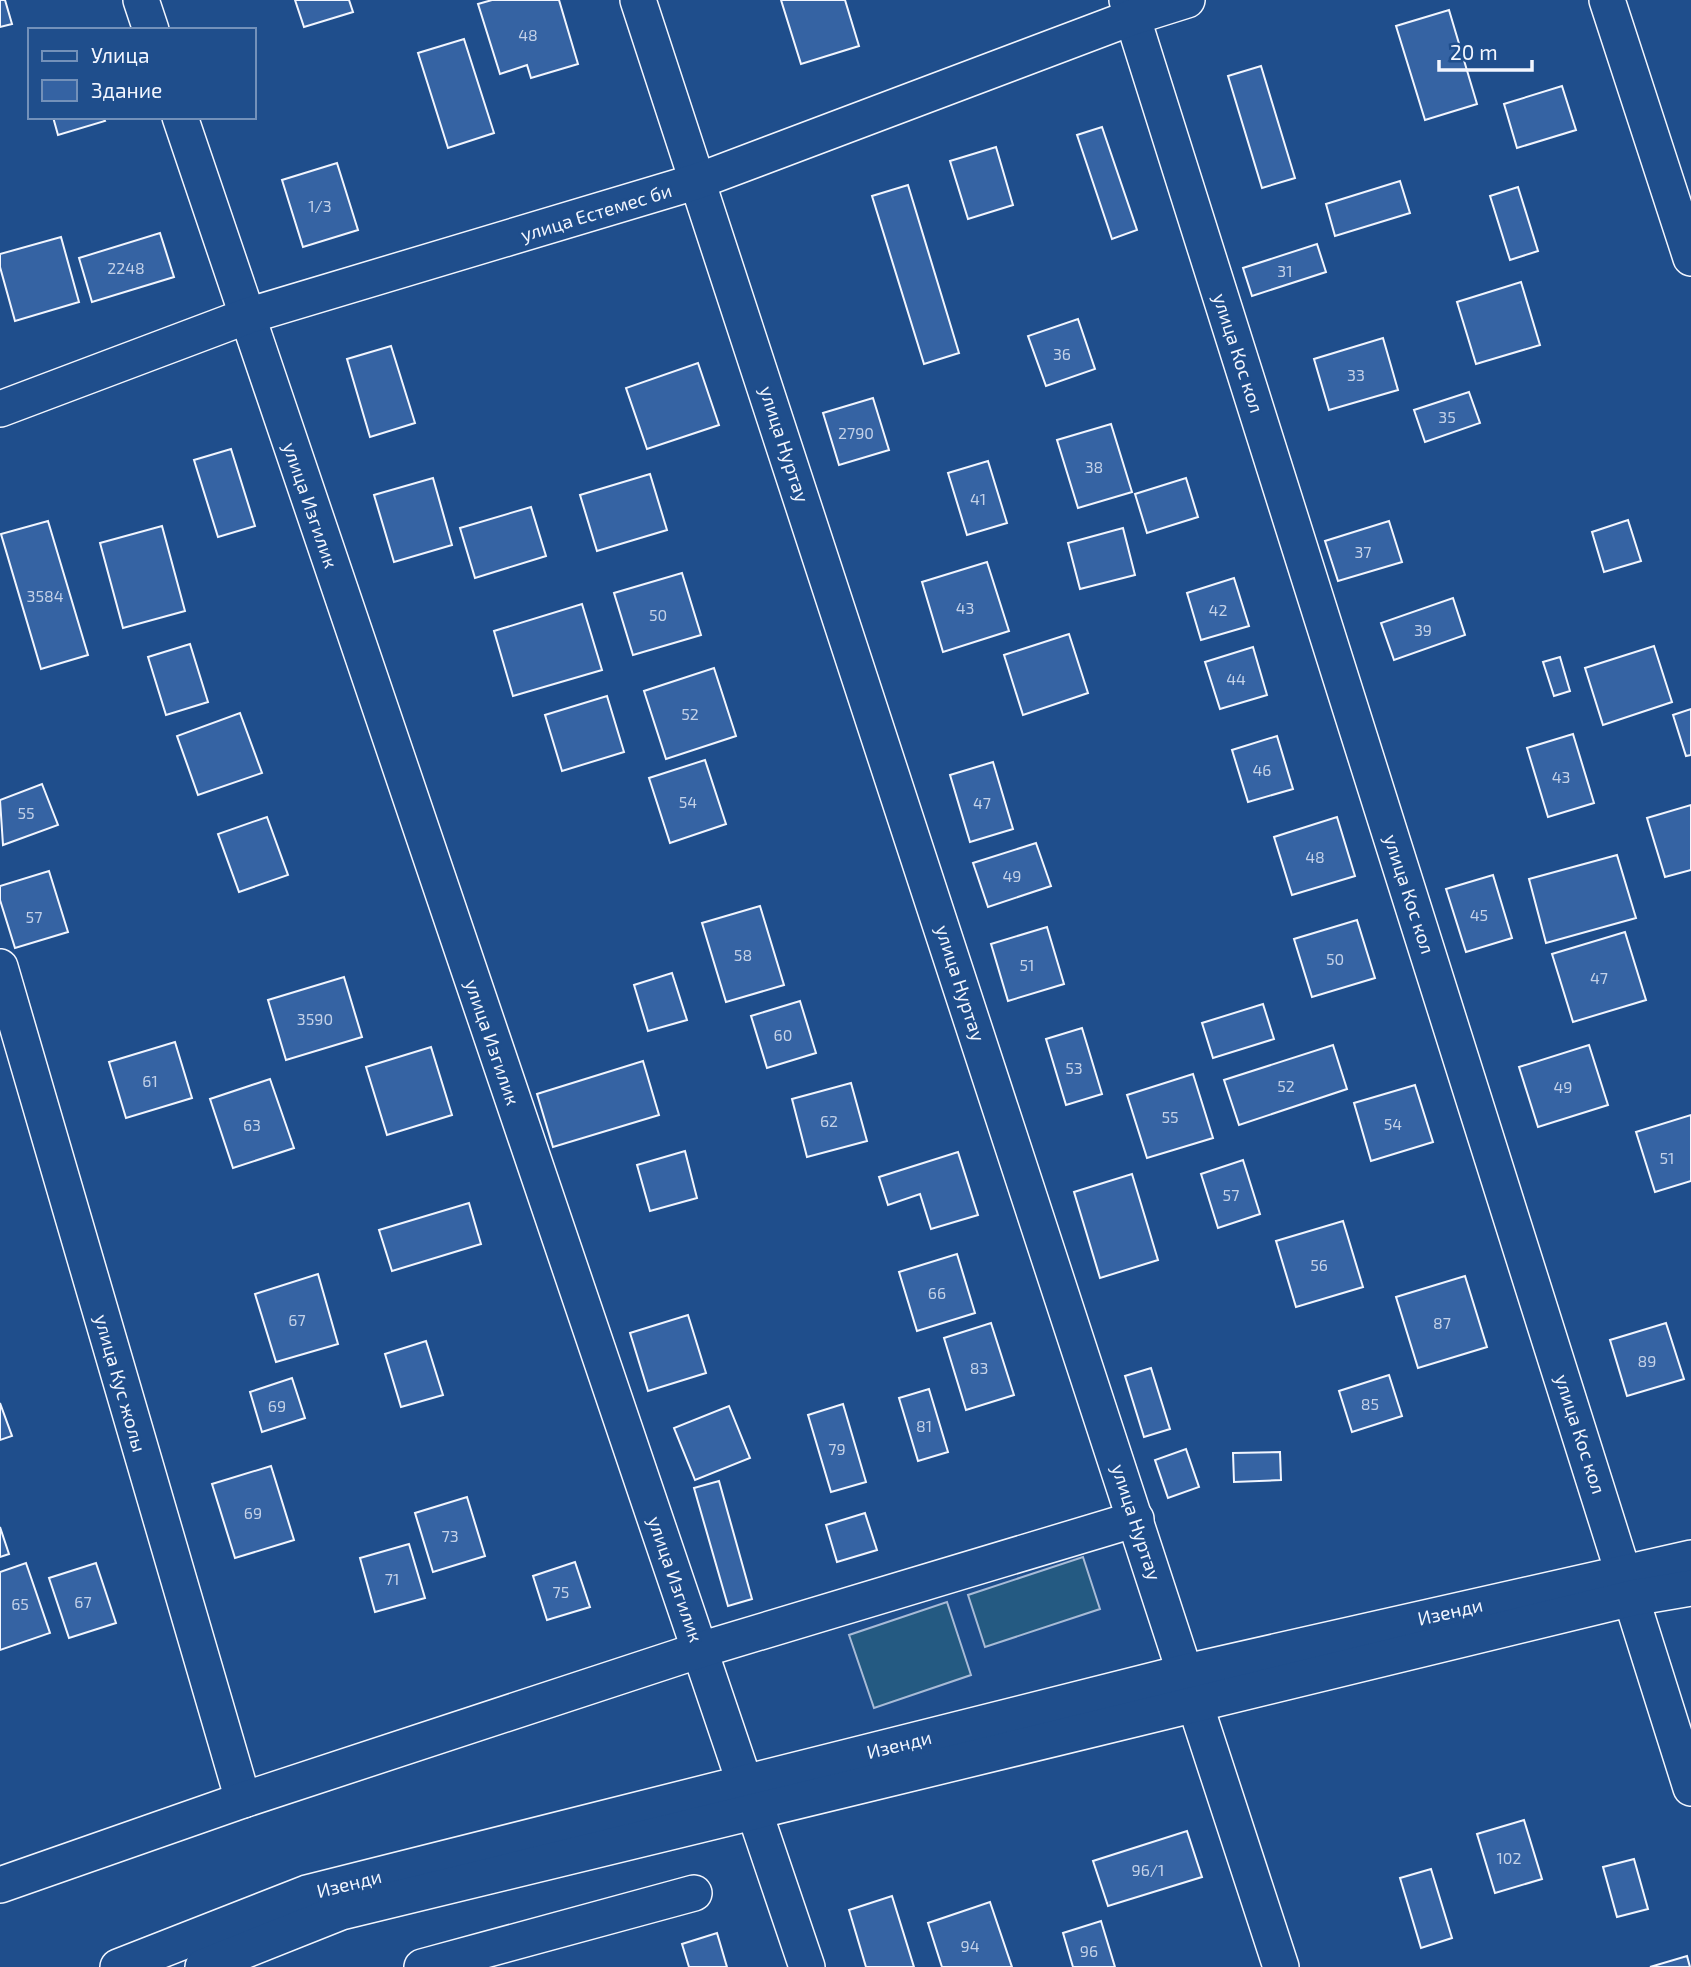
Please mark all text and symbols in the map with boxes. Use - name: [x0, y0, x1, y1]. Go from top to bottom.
- house number: 48: [518, 25, 538, 44]
- legend: [28, 28, 256, 119]
- scale bar: [1439, 28, 1532, 72]
- text: 20 m: [1450, 39, 1498, 64]
- text: Улица: [91, 42, 150, 67]
- text: Здание: [91, 77, 162, 102]
- street label: улица Естемес би: [518, 178, 675, 247]
- house number: 1/3: [308, 196, 332, 215]
- house number: 2248: [107, 258, 145, 277]
- house number: 31: [1277, 261, 1293, 280]
- street label: улица Кос кол: [1208, 290, 1269, 416]
- house number: 36: [1053, 344, 1071, 363]
- house number: 33: [1347, 365, 1365, 384]
- street label: улица Нуртау: [754, 383, 815, 505]
- house number: 35: [1438, 407, 1456, 426]
- house number: 2790: [838, 423, 874, 442]
- street label: улица Изгилик: [278, 439, 343, 571]
- house number: 38: [1085, 457, 1103, 476]
- house number: 41: [970, 489, 986, 508]
- house number: 37: [1354, 542, 1372, 561]
- house number: 3584: [26, 586, 64, 605]
- house number: 43: [956, 598, 974, 617]
- house number: 42: [1209, 600, 1227, 619]
- house number: 50: [649, 605, 667, 624]
- house number: 39: [1414, 620, 1432, 639]
- house number: 44: [1226, 669, 1246, 688]
- house number: 52: [681, 704, 699, 723]
- house number: 46: [1253, 760, 1272, 779]
- house number: 43: [1552, 767, 1570, 786]
- house number: 54: [679, 792, 697, 811]
- house number: 47: [973, 793, 991, 812]
- house number: 55: [17, 803, 35, 822]
- street label: улица Кос кол: [1379, 831, 1440, 957]
- house number: 48: [1305, 847, 1325, 866]
- house number: 49: [1003, 866, 1022, 885]
- house number: 45: [1470, 905, 1488, 924]
- house number: 57: [26, 907, 42, 926]
- street label: улица Нуртау: [930, 922, 991, 1044]
- house number: 58: [734, 945, 752, 964]
- house number: 50: [1326, 949, 1344, 968]
- house number: 51: [1020, 955, 1034, 974]
- house number: 47: [1590, 968, 1608, 987]
- street label: улица Изгилик: [460, 976, 525, 1108]
- house number: 3590: [297, 1009, 333, 1028]
- house number: 60: [774, 1025, 792, 1044]
- house number: 53: [1065, 1058, 1083, 1077]
- house number: 61: [142, 1071, 158, 1090]
- house number: 52: [1277, 1076, 1295, 1095]
- house number: 49: [1554, 1077, 1573, 1096]
- house number: 55: [1161, 1107, 1179, 1126]
- house number: 62: [820, 1111, 838, 1130]
- house number: 54: [1384, 1114, 1402, 1133]
- house number: 63: [243, 1115, 261, 1134]
- house number: 51: [1660, 1148, 1674, 1167]
- house number: 57: [1223, 1185, 1239, 1204]
- house number: 56: [1310, 1255, 1328, 1274]
- house number: 66: [928, 1283, 946, 1302]
- house number: 67: [288, 1310, 306, 1329]
- street label: улица Кус жолы: [89, 1312, 152, 1455]
- house number: 87: [1433, 1313, 1451, 1332]
- house number: 89: [1638, 1351, 1656, 1370]
- house number: 83: [970, 1358, 988, 1377]
- street label: улица Кос кол: [1550, 1371, 1611, 1497]
- house number: 85: [1361, 1394, 1379, 1413]
- house number: 69: [268, 1396, 286, 1415]
- house number: 81: [916, 1416, 932, 1435]
- house number: 79: [828, 1439, 846, 1458]
- street label: улица Нуртау: [1106, 1461, 1167, 1583]
- house number: 69: [244, 1503, 262, 1522]
- street label: улица Изгилик: [643, 1513, 708, 1645]
- house number: 73: [441, 1526, 459, 1545]
- house number: 71: [385, 1569, 399, 1588]
- house number: 75: [553, 1582, 569, 1601]
- house number: 67: [74, 1592, 92, 1611]
- street label: Изенди: [1415, 1592, 1485, 1630]
- house number: 65: [11, 1594, 29, 1613]
- street label: Изенди: [864, 1725, 934, 1763]
- house number: 102: [1496, 1848, 1522, 1867]
- house number: 96/1: [1132, 1860, 1164, 1879]
- street label: Изенди: [314, 1864, 384, 1902]
- house number: 94: [961, 1936, 980, 1955]
- house number: 96: [1080, 1941, 1098, 1960]

